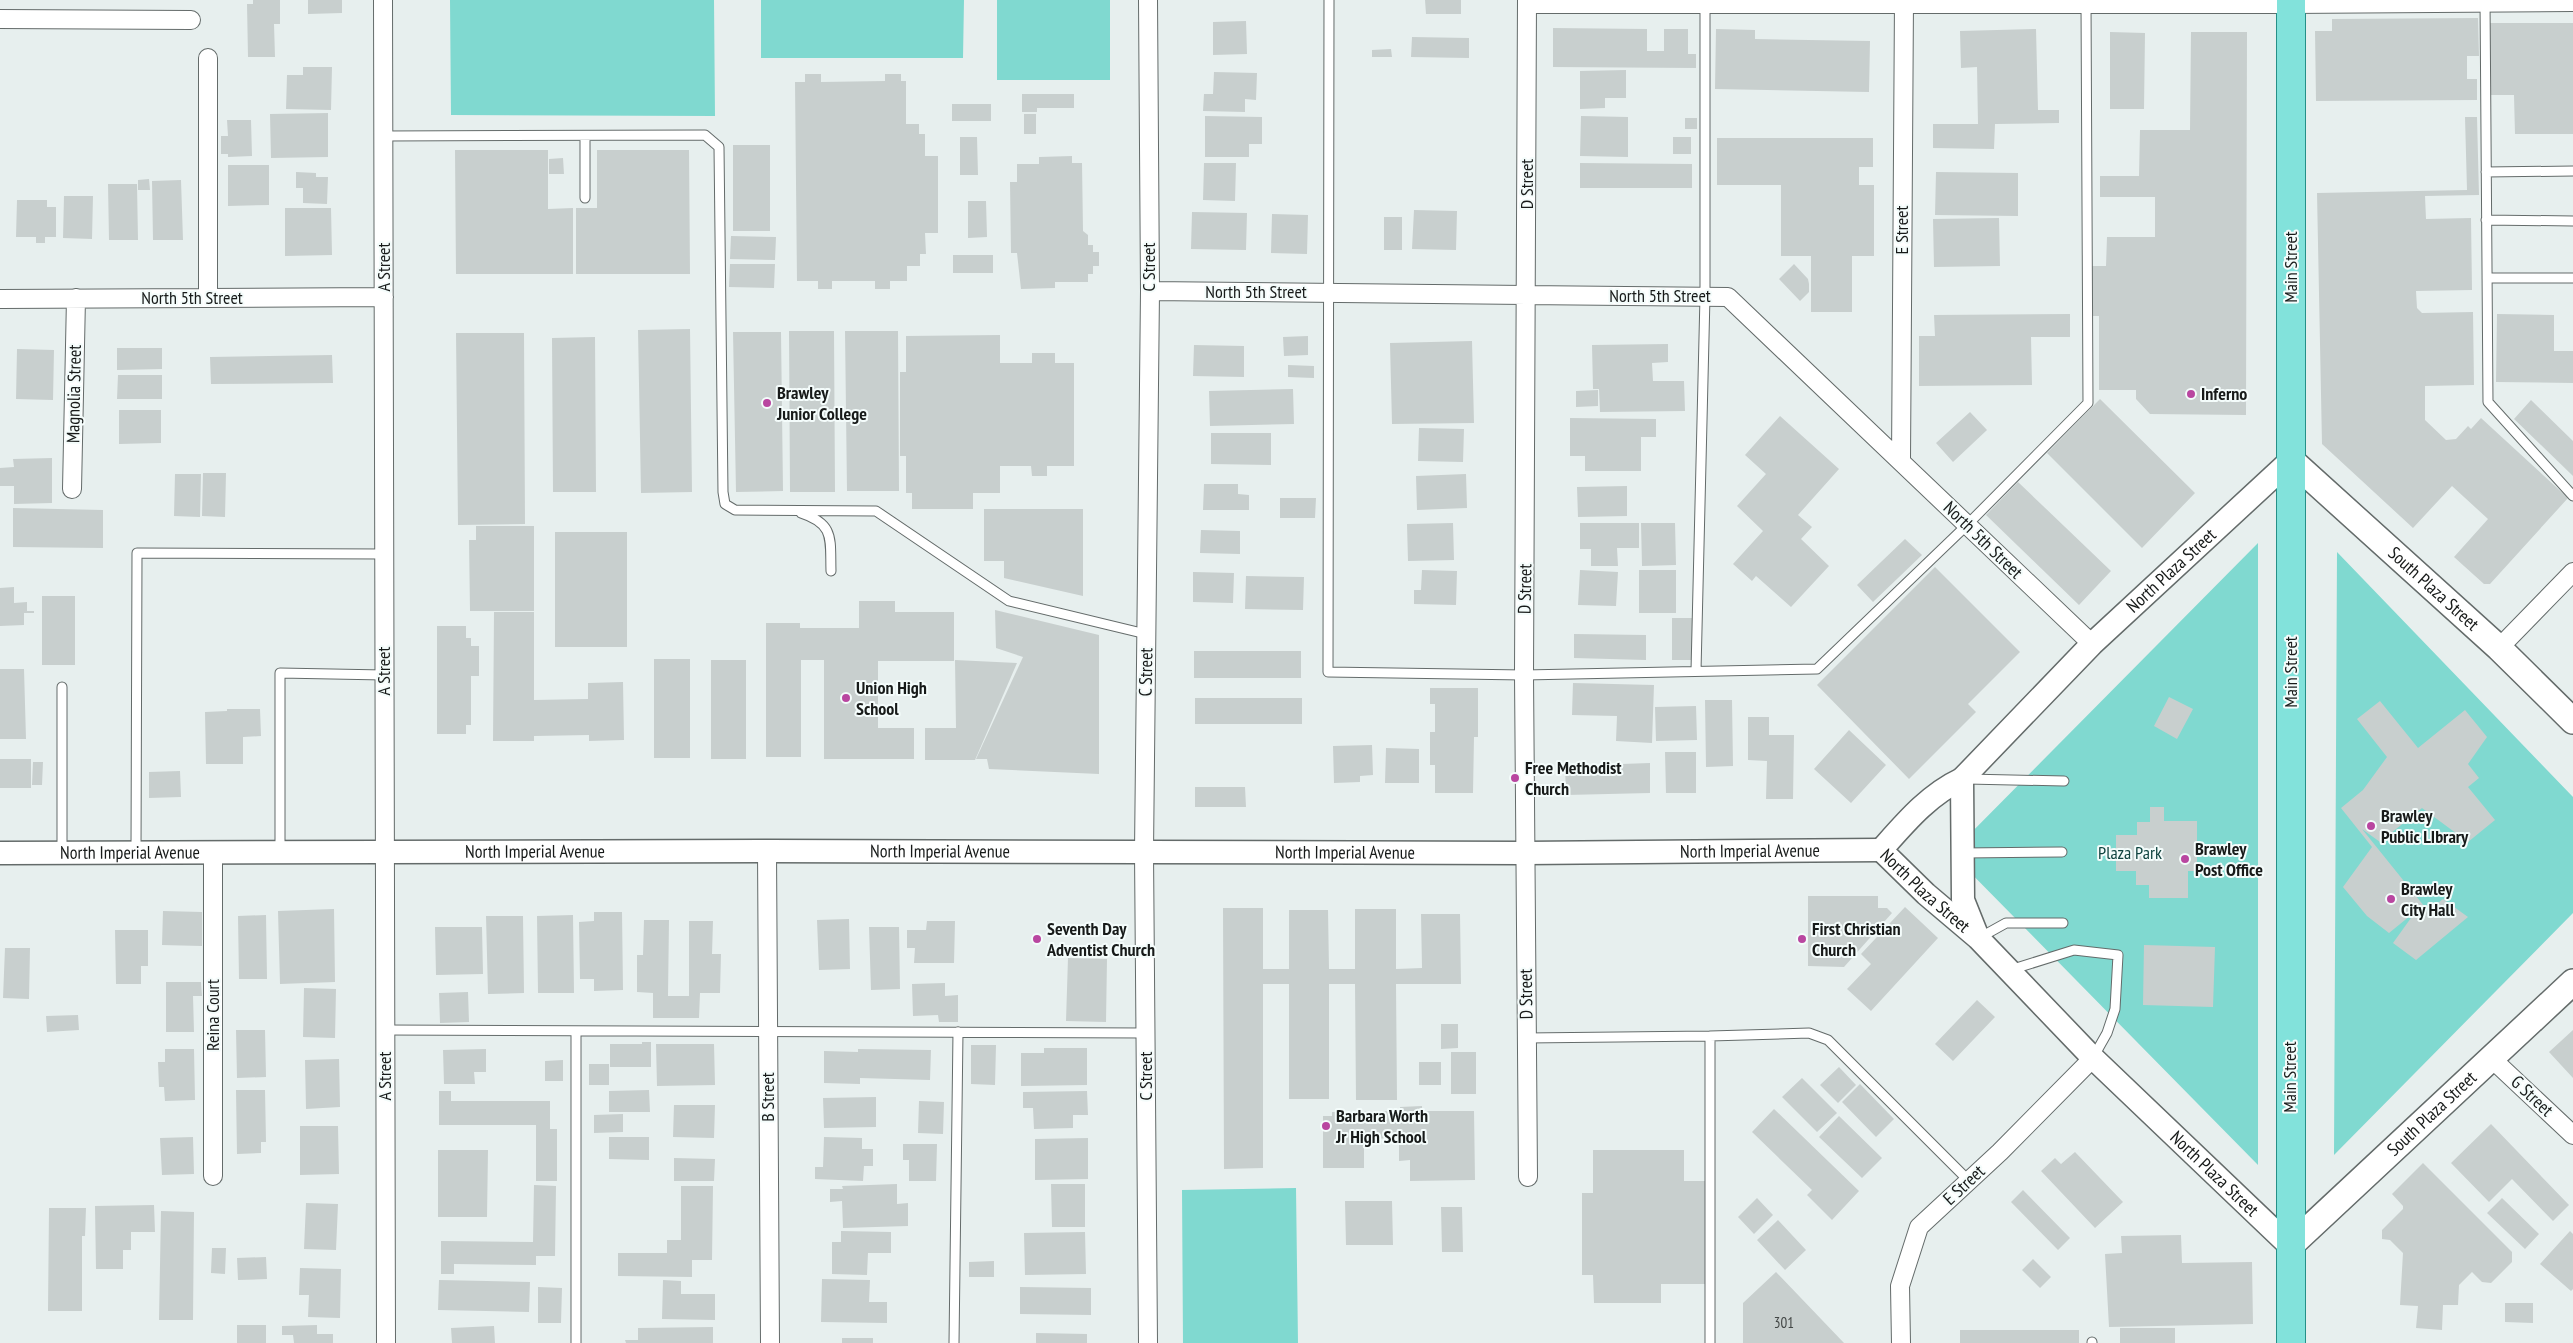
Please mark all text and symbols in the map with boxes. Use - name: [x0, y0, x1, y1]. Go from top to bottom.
- street label: D Street: [1515, 159, 1538, 209]
- street label: E Street: [1890, 206, 1913, 254]
- street label: Main Street: [2279, 231, 2302, 303]
- street label: A Street: [372, 242, 395, 292]
- street label: C Street: [1137, 243, 1160, 291]
- street label: North 5th Street: [1205, 280, 1307, 303]
- street label: North 5th Street: [1609, 284, 1711, 307]
- street label: North 5th Street: [141, 286, 243, 309]
- street label: Magnolia Street: [61, 345, 86, 443]
- place label: Brawley Junior College: [776, 381, 867, 425]
- place label: Inferno: [2201, 382, 2247, 405]
- marker: Inferno: [2185, 388, 2197, 400]
- marker: Brawley Junior College: [761, 397, 773, 409]
- street label: North 5th Street: [1939, 496, 2028, 583]
- street label: North Plaza Street: [2121, 523, 2221, 617]
- street label: South Plaza Street: [2384, 541, 2484, 635]
- street label: D Street: [1513, 563, 1536, 614]
- street label: Main Street: [2279, 636, 2302, 708]
- street label: A Street: [372, 646, 395, 696]
- street label: C Street: [1134, 647, 1157, 697]
- place label: Union High School: [856, 676, 927, 720]
- marker: Union High School: [840, 692, 852, 704]
- place label: Free Methodist Church: [1525, 756, 1622, 800]
- marker: Free Methodist Church: [1509, 772, 1521, 784]
- place label: Brawley Public LIbrary: [2381, 804, 2469, 848]
- marker: Brawley Public LIbrary: [2365, 820, 2377, 832]
- place label: Brawley Post Office: [2195, 837, 2263, 881]
- street label: North Imperial Avenue: [465, 839, 605, 863]
- street label: North Imperial Avenue: [870, 839, 1010, 863]
- street label: North Imperial Avenue: [1680, 839, 1820, 863]
- street label: North Imperial Avenue: [60, 840, 200, 864]
- street label: North Imperial Avenue: [1275, 840, 1415, 864]
- park label: Plaza Park: [2098, 841, 2162, 864]
- street label: North Plaza Street: [1875, 844, 1975, 937]
- marker: Brawley Post Office: [2179, 853, 2191, 865]
- place label: Brawley City Hall: [2401, 877, 2455, 921]
- marker: Brawley City Hall: [2385, 893, 2397, 905]
- place label: Seventh Day Adventist Church: [1046, 917, 1155, 961]
- place label: First Christian Church: [1812, 917, 1901, 961]
- marker: Seventh Day Adventist Church: [1031, 933, 1043, 945]
- marker: First Christian Church: [1796, 933, 1808, 945]
- street label: D Street: [1514, 969, 1537, 1019]
- street label: Reina Court: [201, 979, 224, 1051]
- street label: Main Street: [2278, 1041, 2301, 1113]
- street label: A Street: [373, 1051, 396, 1101]
- street label: C Street: [1134, 1052, 1157, 1100]
- street label: South Plaza Street: [2382, 1066, 2481, 1161]
- street label: G Street: [2506, 1070, 2558, 1121]
- street label: B Street: [756, 1072, 779, 1122]
- place label: Barbara Worth Jr High School: [1335, 1104, 1428, 1148]
- marker: Barbara Worth Jr High School: [1320, 1120, 1332, 1132]
- street label: North Plaza Street: [2166, 1126, 2264, 1221]
- street label: E Street: [1938, 1160, 1989, 1210]
- house number: 301: [1774, 1313, 1794, 1332]

